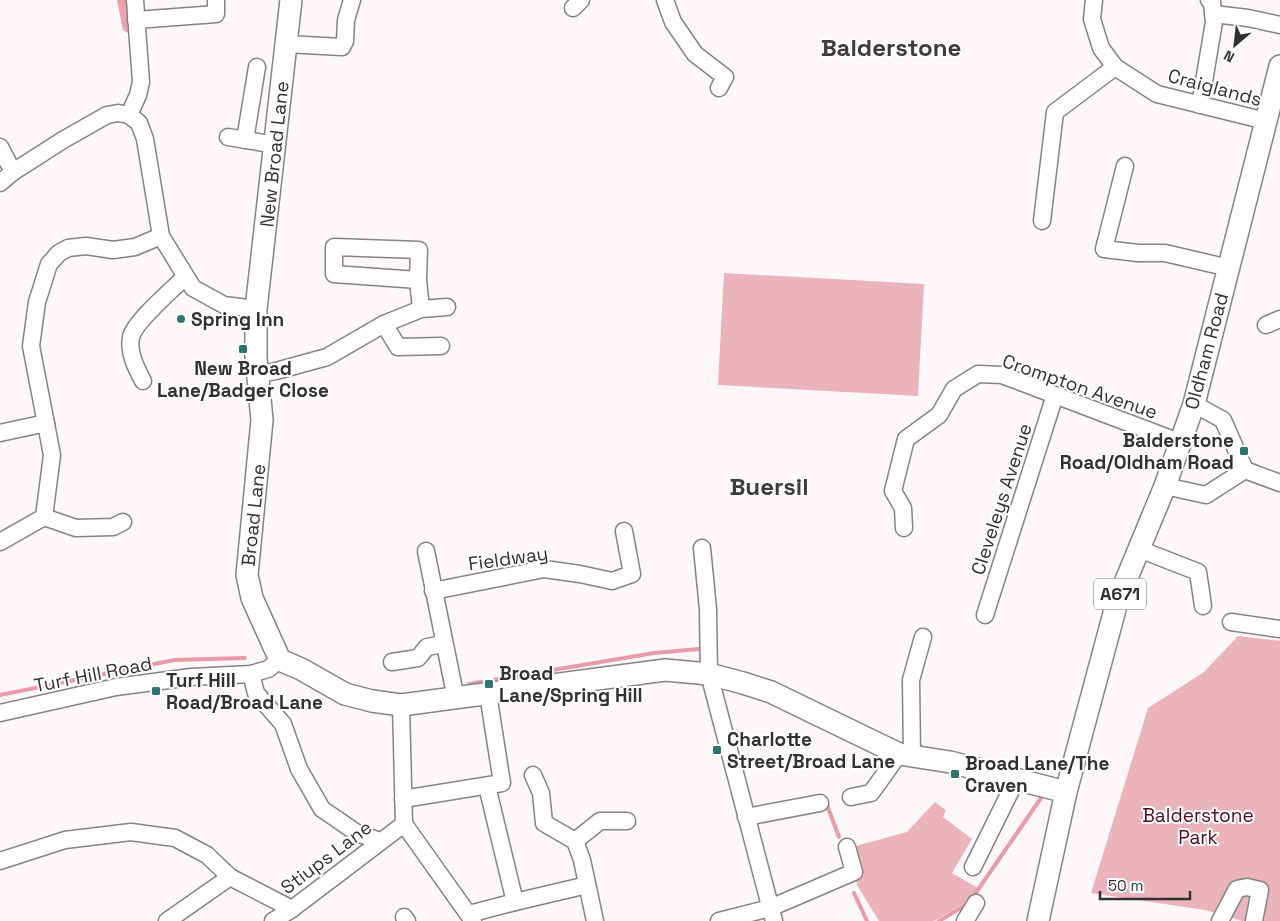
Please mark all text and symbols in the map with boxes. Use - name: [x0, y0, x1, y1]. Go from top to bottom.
- north arrow: [1210, 20, 1260, 70]
- district label: Balderstone: [821, 32, 961, 63]
- text: N: [1221, 46, 1237, 67]
- street label: Craiglands: [1165, 63, 1265, 112]
- street label: New Broad Lane: [254, 80, 295, 228]
- street label: Oldham Road: [1179, 290, 1234, 412]
- place label: Spring Inn: [191, 307, 284, 332]
- marker: Spring Inn: [175, 313, 187, 325]
- marker: New Broad Lane/Badger Close: [237, 343, 249, 355]
- street label: Crompton Avenue: [999, 348, 1161, 425]
- place label: New Broad Lane/Badger Close: [157, 356, 329, 403]
- street label: Cleveleys Avenue: [965, 420, 1038, 578]
- place label: Balderstone Road/Oldham Road: [1060, 428, 1234, 475]
- marker: Balderstone Road/Oldham Road: [1238, 445, 1250, 457]
- street label: Broad Lane: [236, 462, 271, 568]
- district label: Buersil: [729, 471, 809, 502]
- street label: Fieldway: [467, 541, 550, 576]
- road number: A671: [1094, 578, 1146, 610]
- street label: Turf Hill Road: [32, 651, 154, 698]
- place label: Broad Lane/Spring Hill: [499, 661, 643, 708]
- place label: Turf Hill Road/Broad Lane: [166, 668, 323, 715]
- marker: Broad Lane/Spring Hill: [483, 678, 495, 690]
- marker: Turf Hill Road/Broad Lane: [150, 685, 162, 697]
- place label: Charlotte Street/Broad Lane: [727, 727, 895, 774]
- marker: Charlotte Street/Broad Lane: [711, 744, 723, 756]
- place label: Broad Lane/The Craven: [965, 751, 1109, 798]
- marker: Broad Lane/The Craven: [949, 768, 961, 780]
- park label: Balderstone Park: [1142, 803, 1254, 850]
- street label: Stiups Lane: [276, 815, 377, 900]
- scale bar: [1100, 868, 1190, 900]
- text: 50 m: [1108, 876, 1143, 895]

